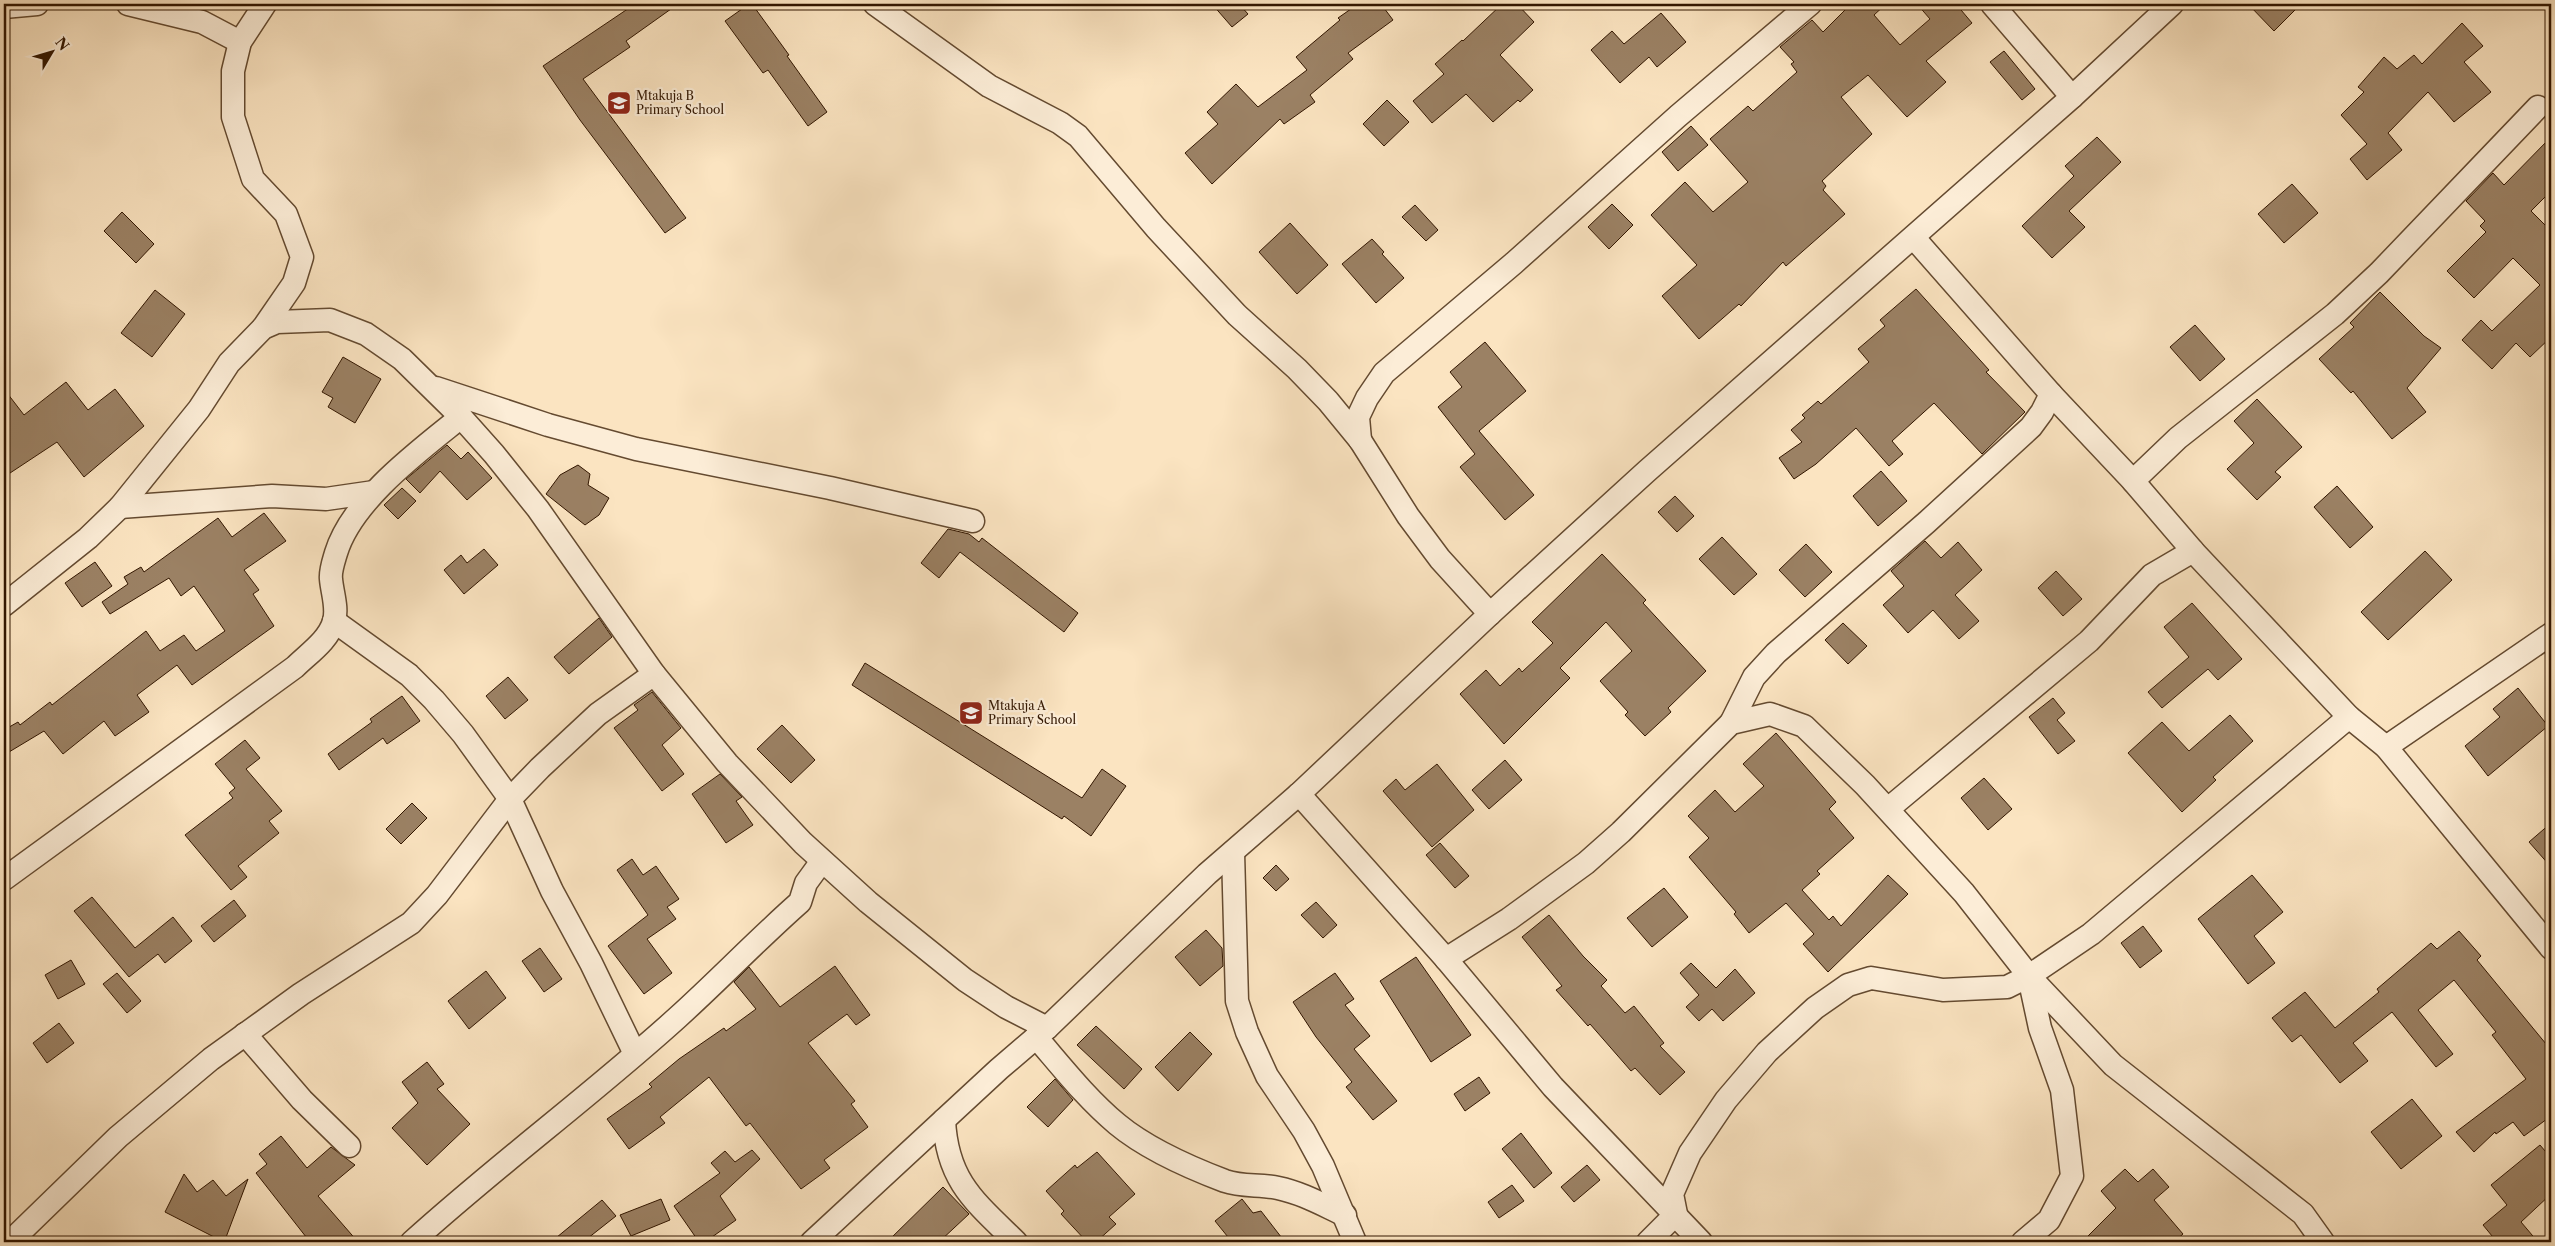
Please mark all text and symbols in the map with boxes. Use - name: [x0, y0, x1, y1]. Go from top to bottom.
- north arrow: [28, 28, 78, 78]
- text: N: [51, 34, 73, 54]
- place label: Mtakuja B Primary School: [636, 88, 724, 117]
- school or university icon: Mtakuja B Primary School: [606, 90, 632, 116]
- place label: Mtakuja A Primary School: [988, 698, 1076, 727]
- school or university icon: Mtakuja A Primary School: [958, 700, 984, 726]

